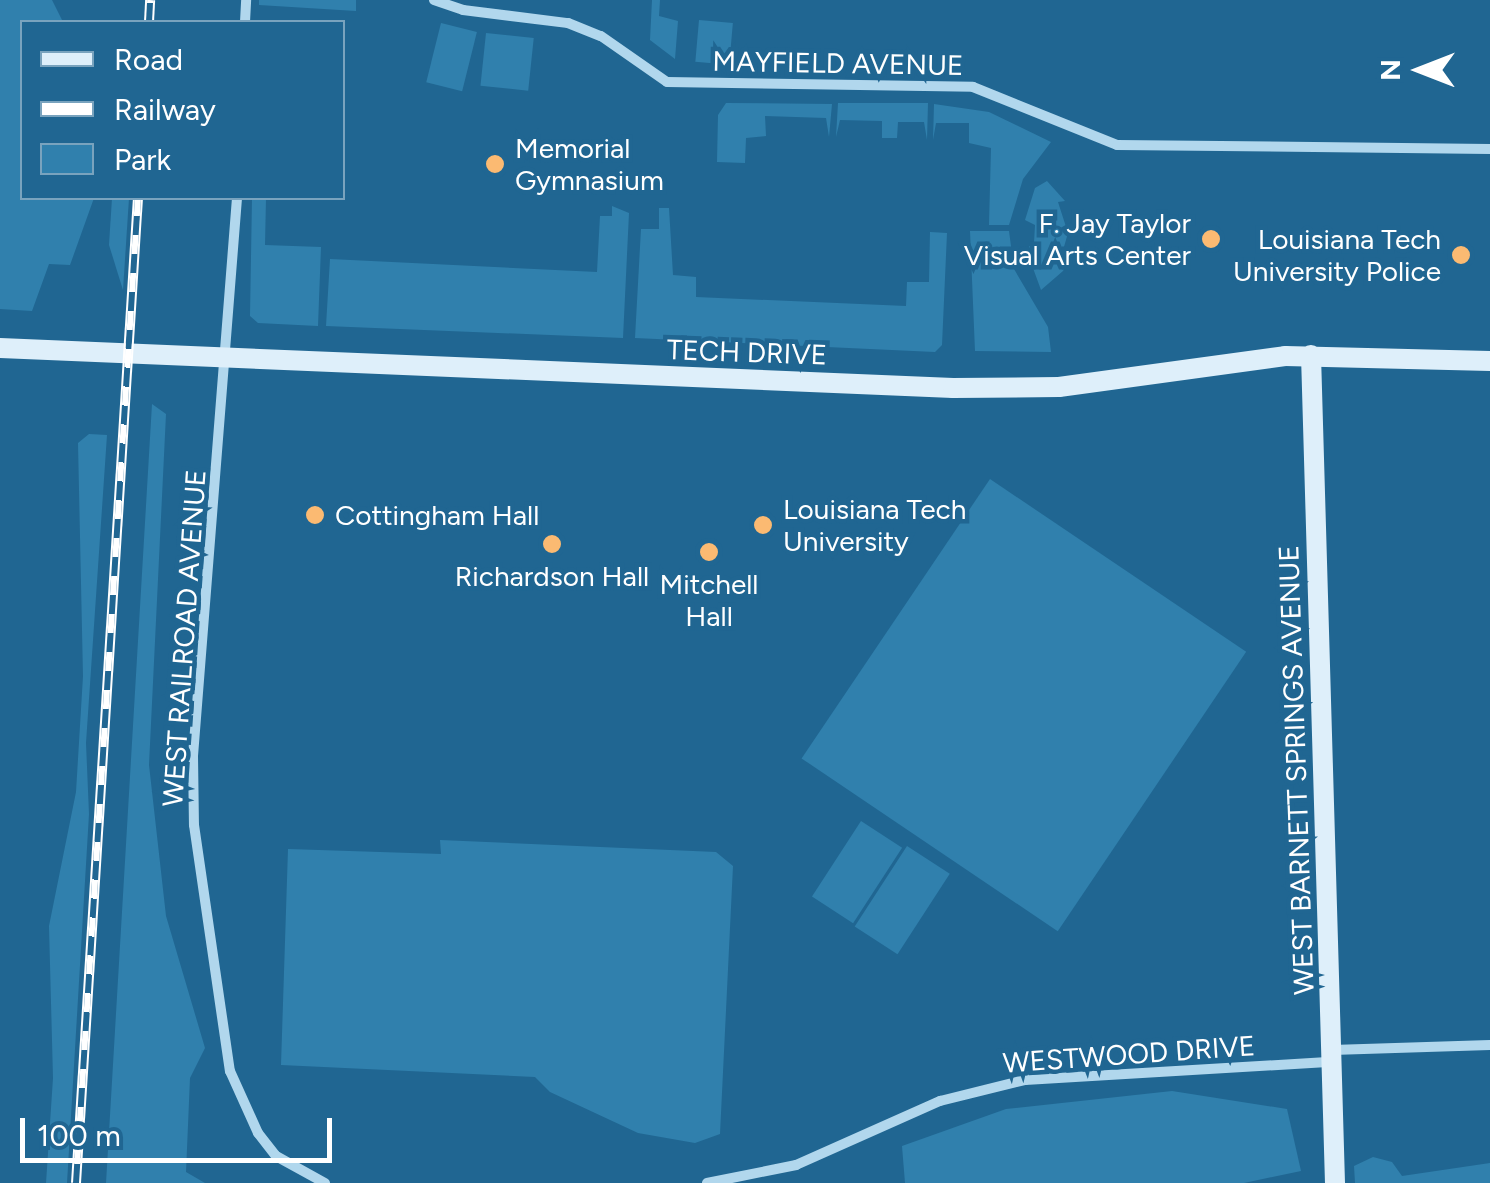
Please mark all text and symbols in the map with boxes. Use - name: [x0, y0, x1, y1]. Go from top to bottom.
- legend: [20, 20, 345, 200]
- north arrow: [1370, 20, 1470, 120]
- text: Road: [114, 41, 183, 78]
- street label: MAYFIELD AVENUE: [712, 44, 964, 82]
- text: N: [1373, 59, 1407, 81]
- text: Railway: [114, 91, 216, 128]
- place label: Memorial Gymnasium: [515, 131, 664, 197]
- text: Park: [114, 141, 171, 178]
- marker: Memorial Gymnasium: [484, 153, 506, 175]
- place label: F. Jay Taylor Visual Arts Center: [964, 206, 1191, 272]
- place label: Louisiana Tech University Police: [1233, 222, 1441, 288]
- marker: F. Jay Taylor Visual Arts Center: [1200, 228, 1222, 250]
- marker: Louisiana Tech University Police: [1450, 244, 1472, 266]
- street label: TECH DRIVE: [666, 332, 828, 372]
- street label: WEST RAILROAD AVENUE: [155, 468, 213, 808]
- place label: Louisiana Tech University: [783, 492, 966, 558]
- place label: Cottingham Hall: [335, 498, 539, 532]
- marker: Cottingham Hall: [304, 504, 326, 526]
- marker: Louisiana Tech University: [752, 514, 774, 536]
- marker: Richardson Hall: [541, 533, 563, 555]
- marker: Mitchell Hall: [698, 541, 720, 563]
- street label: WEST BARNETT SPRINGS AVENUE: [1271, 545, 1321, 995]
- place label: Richardson Hall: [455, 559, 649, 593]
- place label: Mitchell Hall: [659, 567, 759, 633]
- street label: WESTWOOD DRIVE: [1002, 1028, 1256, 1080]
- scale bar: [25, 1098, 338, 1160]
- text: 100 m: [37, 1117, 121, 1154]

